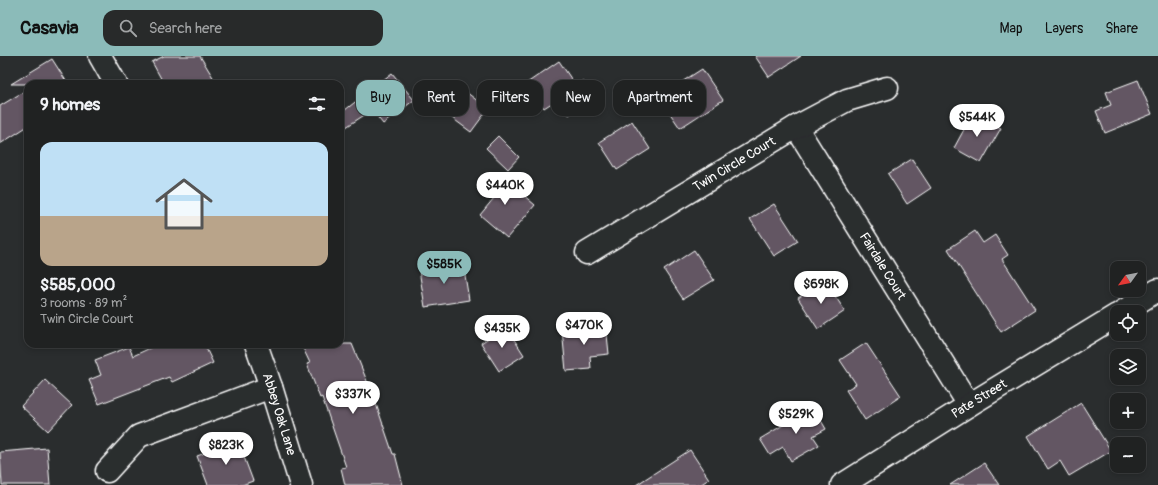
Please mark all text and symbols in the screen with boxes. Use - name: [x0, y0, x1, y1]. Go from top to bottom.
- search box: [103, 10, 383, 46]
- text: Casavia: [20, 16, 79, 40]
- icon: search: [117, 17, 139, 39]
- text: Search here: [149, 19, 222, 38]
- text: Map: [1000, 20, 1023, 37]
- text: Layers: [1045, 20, 1083, 37]
- text: Share: [1105, 20, 1138, 37]
- chip: Buy: [356, 80, 405, 116]
- chip: Rent: [413, 80, 469, 116]
- chip: Filters: [477, 80, 543, 116]
- chip: New: [551, 80, 605, 116]
- chip: Apartment: [613, 80, 706, 116]
- icon: filters: [306, 93, 328, 115]
- text: 9 homes: [40, 94, 100, 115]
- pin: $544K: [949, 104, 1005, 138]
- text: $544K: [958, 109, 996, 125]
- street label: Twin Circle Court: [690, 133, 779, 195]
- icon: home: [148, 168, 220, 240]
- pin: $440K: [477, 172, 533, 206]
- text: $440K: [486, 177, 524, 193]
- street label: Fairdale Court: [856, 230, 910, 303]
- pin: $585K: [416, 251, 472, 285]
- text: $585K: [426, 256, 462, 272]
- north arrow: [1110, 261, 1146, 297]
- map controls: [1110, 261, 1146, 473]
- pin: $698K: [793, 271, 849, 305]
- text: $585,000: [40, 274, 115, 295]
- text: $698K: [803, 276, 839, 292]
- text: 3 rooms · 89 m²: [40, 295, 127, 311]
- button: locate: [1110, 305, 1146, 341]
- text: Twin Circle Court: [40, 311, 133, 327]
- pin: $470K: [556, 312, 612, 346]
- pin: $435K: [474, 315, 530, 349]
- text: $470K: [565, 317, 603, 333]
- text: $435K: [484, 320, 520, 336]
- button: layers: [1110, 349, 1146, 385]
- street label: Abbey Oak Lane: [259, 371, 300, 458]
- street label: Pate Street: [949, 375, 1011, 422]
- pin: $337K: [325, 381, 381, 415]
- text: $337K: [335, 386, 371, 402]
- button: +: [1110, 393, 1146, 429]
- pin: $529K: [768, 401, 824, 435]
- text: $529K: [778, 406, 814, 422]
- pin: $823K: [198, 432, 254, 466]
- text: $823K: [208, 437, 244, 453]
- button: −: [1110, 437, 1146, 473]

